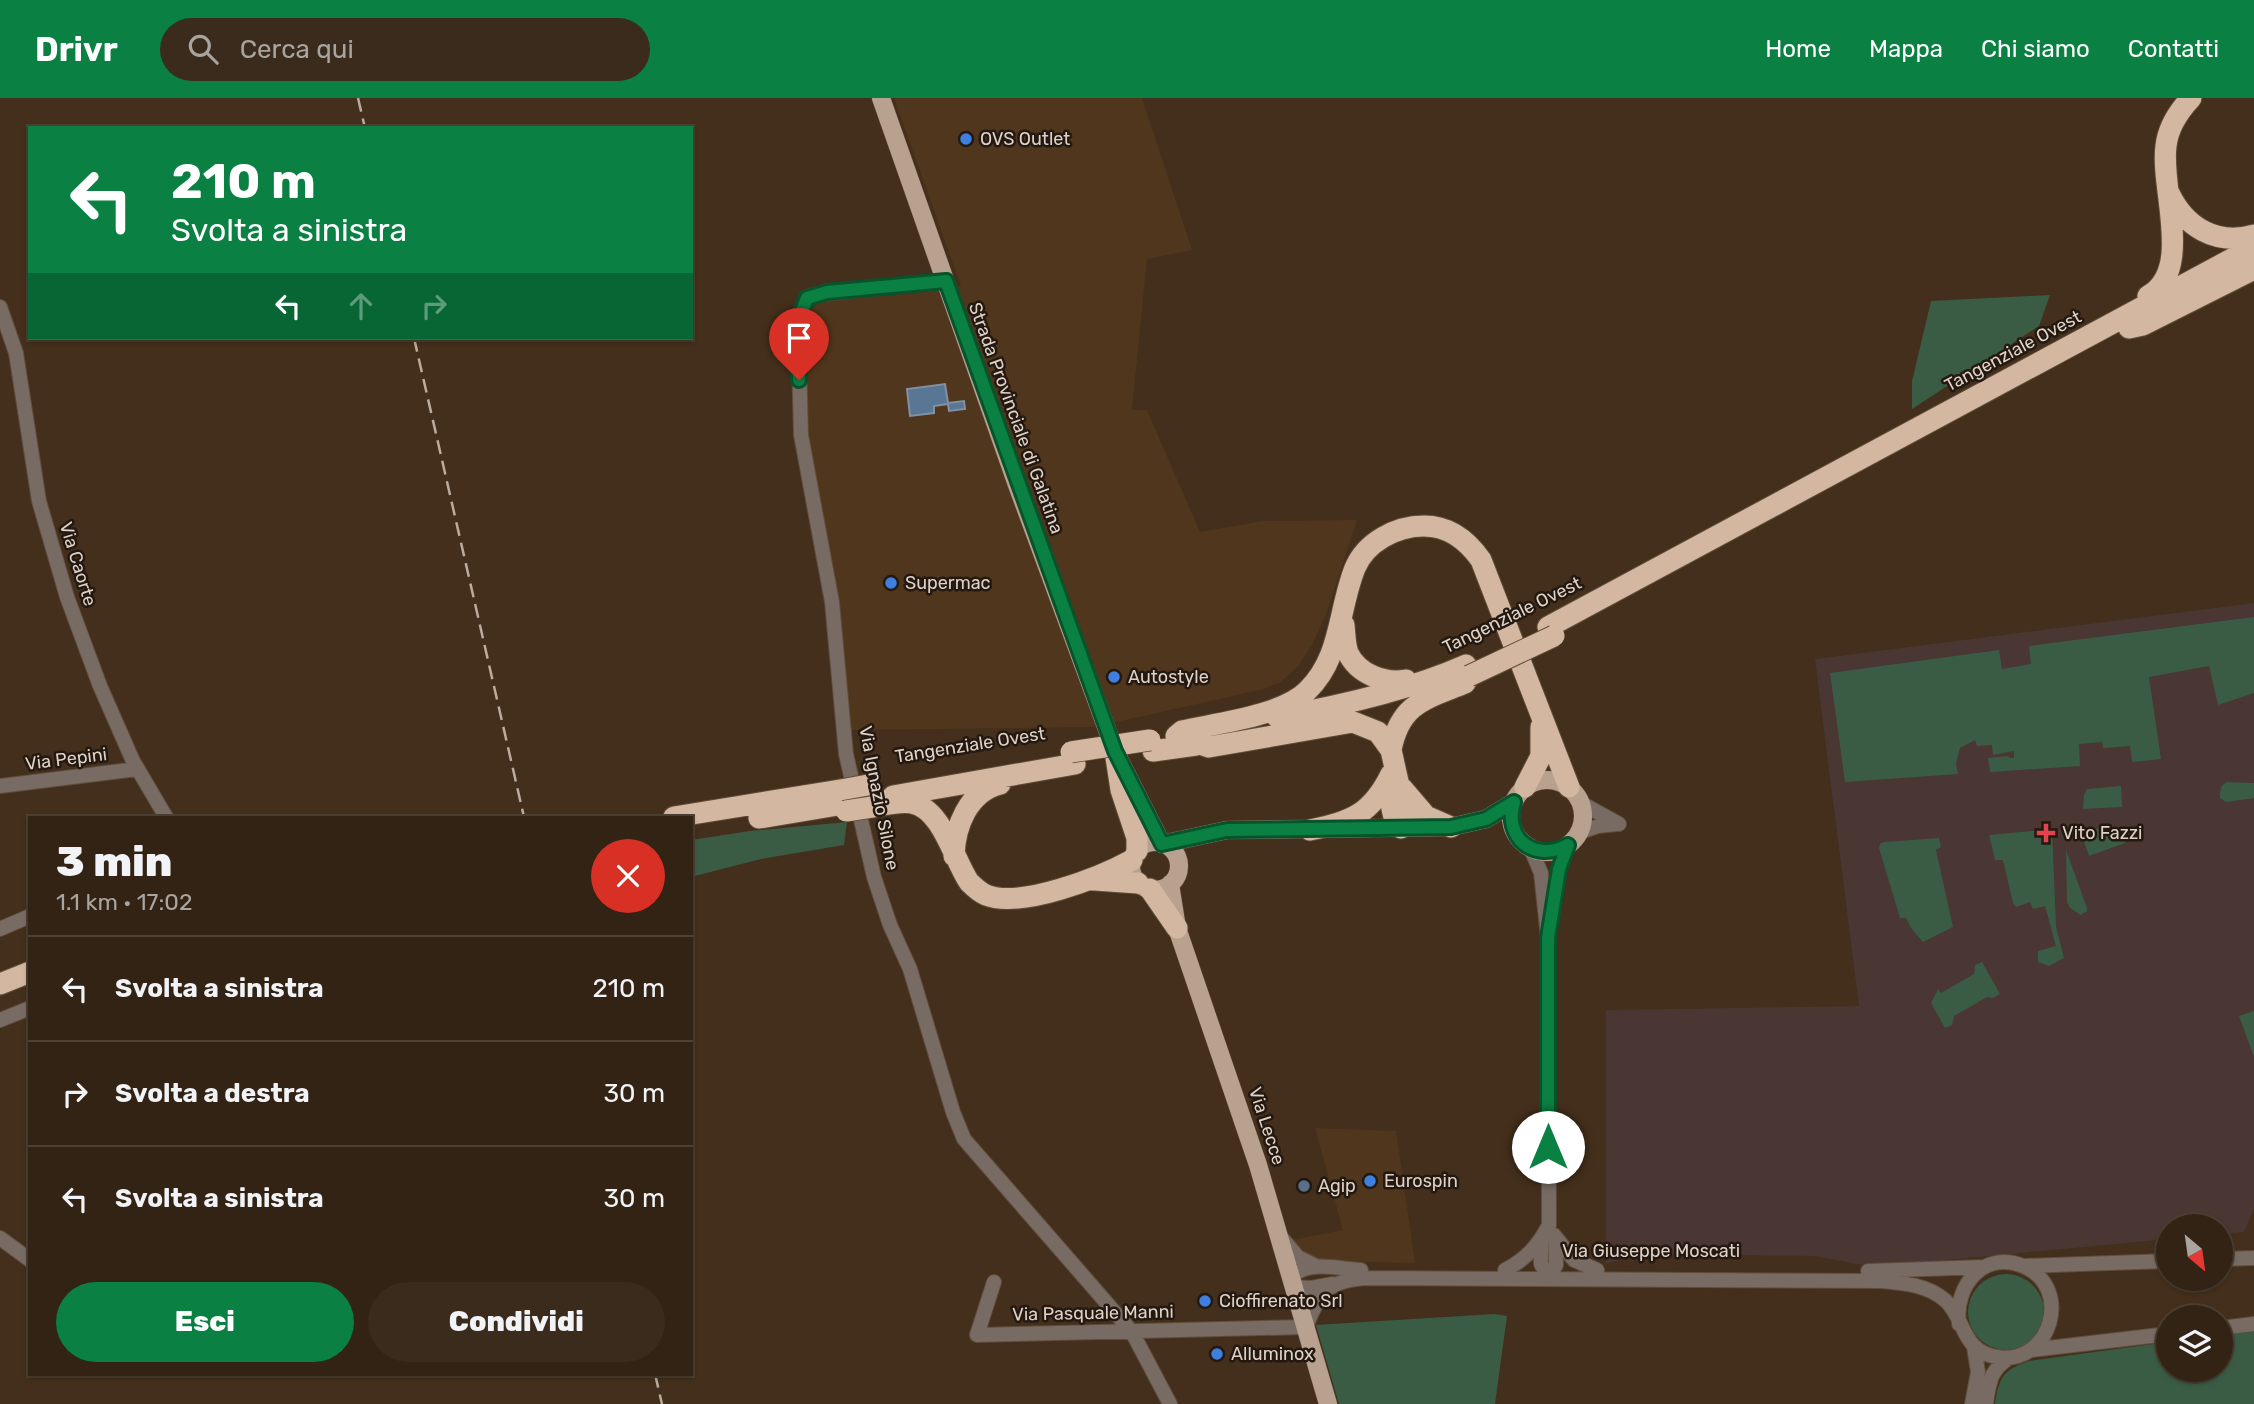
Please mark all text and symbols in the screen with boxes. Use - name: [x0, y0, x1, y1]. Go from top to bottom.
- search box: [160, 18, 650, 81]
- text: Drivr: [35, 30, 118, 69]
- icon: search: [184, 30, 222, 68]
- text: Cerca qui: [240, 34, 354, 65]
- text: Home: [1765, 35, 1831, 63]
- text: Mappa: [1869, 35, 1943, 63]
- text: Chi siamo: [1981, 35, 2090, 63]
- text: Contatti: [2128, 35, 2219, 63]
- place label: OVS Outlet: [980, 128, 1070, 150]
- marker: OVS Outlet: [958, 131, 974, 147]
- text: 210 m: [171, 152, 316, 210]
- icon: left: [56, 154, 147, 245]
- text: Svolta a sinistra: [171, 211, 407, 249]
- icon: left: [269, 287, 307, 325]
- icon: ahead: [342, 287, 380, 325]
- icon: right: [415, 287, 453, 325]
- street label: Strada Provinciale di Galatina: [964, 299, 1068, 537]
- street label: Tangenziale Ovest: [1941, 306, 2085, 396]
- pin: [769, 308, 829, 380]
- icon: arrive: [780, 319, 818, 357]
- street label: Via Caorte: [55, 519, 101, 609]
- place label: Supermac: [905, 572, 991, 594]
- street label: Tangenziale Ovest: [1439, 572, 1585, 658]
- marker: Supermac: [883, 575, 899, 591]
- place label: Autostyle: [1128, 666, 1209, 688]
- marker: Autostyle: [1106, 669, 1122, 685]
- street label: Tangenziale Ovest: [893, 722, 1047, 768]
- street label: Via Ignazio Silone: [854, 724, 904, 872]
- street label: Via Pepini: [24, 743, 108, 775]
- place label: Vito Fazzi: [2062, 822, 2142, 844]
- marker: Vito Fazzi: [2036, 823, 2056, 843]
- text: 3 min: [56, 837, 172, 887]
- button: close: [591, 839, 665, 913]
- text: 1.1 km · 17:02: [56, 888, 192, 916]
- icon: left: [56, 970, 94, 1008]
- text: Svolta a sinistra: [115, 973, 324, 1004]
- text: 210 m: [593, 973, 665, 1004]
- icon: right: [56, 1075, 94, 1113]
- text: Svolta a destra: [115, 1078, 310, 1109]
- text: 30 m: [603, 1078, 665, 1109]
- street label: Via Lecce: [1244, 1084, 1290, 1168]
- position arrow: [1511, 1110, 1585, 1184]
- place label: Eurospin: [1384, 1170, 1458, 1192]
- marker: Eurospin: [1362, 1173, 1378, 1189]
- place label: Agip: [1318, 1175, 1356, 1197]
- marker: Agip: [1296, 1178, 1312, 1194]
- icon: left: [56, 1180, 94, 1218]
- text: Svolta a sinistra: [115, 1183, 324, 1214]
- text: 30 m: [603, 1183, 665, 1214]
- north arrow: [2156, 1214, 2233, 1292]
- map controls: [2156, 1214, 2233, 1382]
- street label: Via Giuseppe Moscati: [1562, 1240, 1740, 1262]
- button: Esci: [56, 1282, 354, 1362]
- button: Condividi: [368, 1282, 665, 1362]
- place label: Cioffirenato Srl: [1219, 1290, 1343, 1312]
- marker: Cioffirenato Srl: [1197, 1293, 1213, 1309]
- street label: Via Pasquale Manni: [1012, 1301, 1174, 1325]
- button: layers: [2156, 1305, 2233, 1382]
- place label: Alluminox: [1231, 1343, 1314, 1365]
- marker: Alluminox: [1209, 1346, 1225, 1362]

